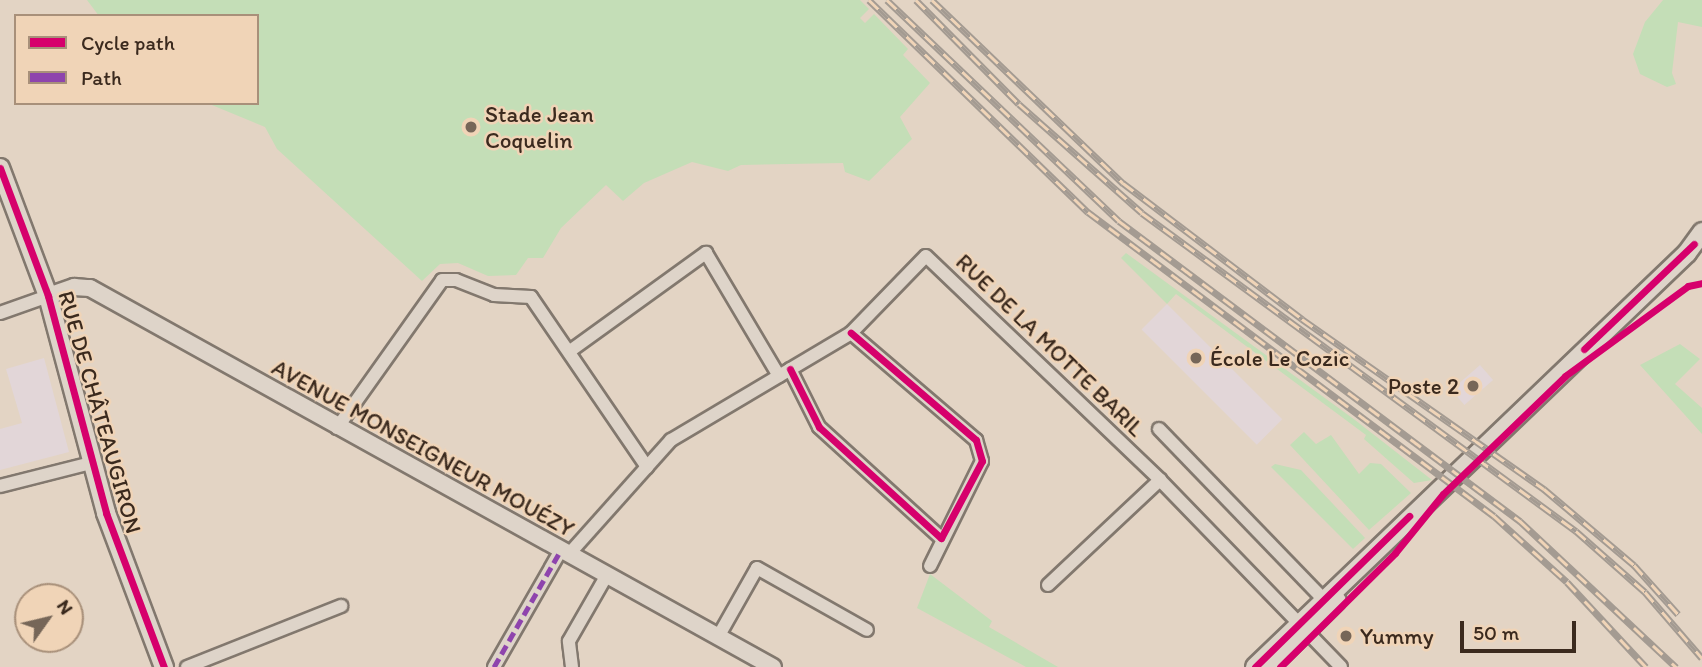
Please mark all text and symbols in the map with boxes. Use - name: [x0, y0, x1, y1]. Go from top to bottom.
- legend: [14, 14, 259, 105]
- text: Cycle path: [81, 30, 175, 55]
- text: Path: [81, 65, 122, 90]
- place label: Stade Jean Coquelin: [485, 100, 594, 154]
- marker: Stade Jean Coquelin: [463, 119, 479, 135]
- street label: RUE DE LA MOTTE BARIL: [950, 248, 1150, 442]
- street label: RUE DE CHÂTEAUGIRON: [52, 287, 148, 537]
- place label: École Le Cozic: [1210, 344, 1349, 372]
- marker: École Le Cozic: [1188, 350, 1204, 366]
- street label: AVENUE MONSEIGNEUR MOUÉZY: [267, 353, 579, 543]
- place label: Poste 2: [1388, 372, 1459, 400]
- marker: Poste 2: [1465, 378, 1481, 394]
- north arrow: [14, 583, 84, 653]
- text: N: [52, 595, 78, 619]
- scale bar: [1464, 608, 1580, 652]
- text: 50 m: [1473, 620, 1519, 645]
- place label: Yummy: [1360, 622, 1434, 650]
- marker: Yummy: [1338, 628, 1354, 644]

